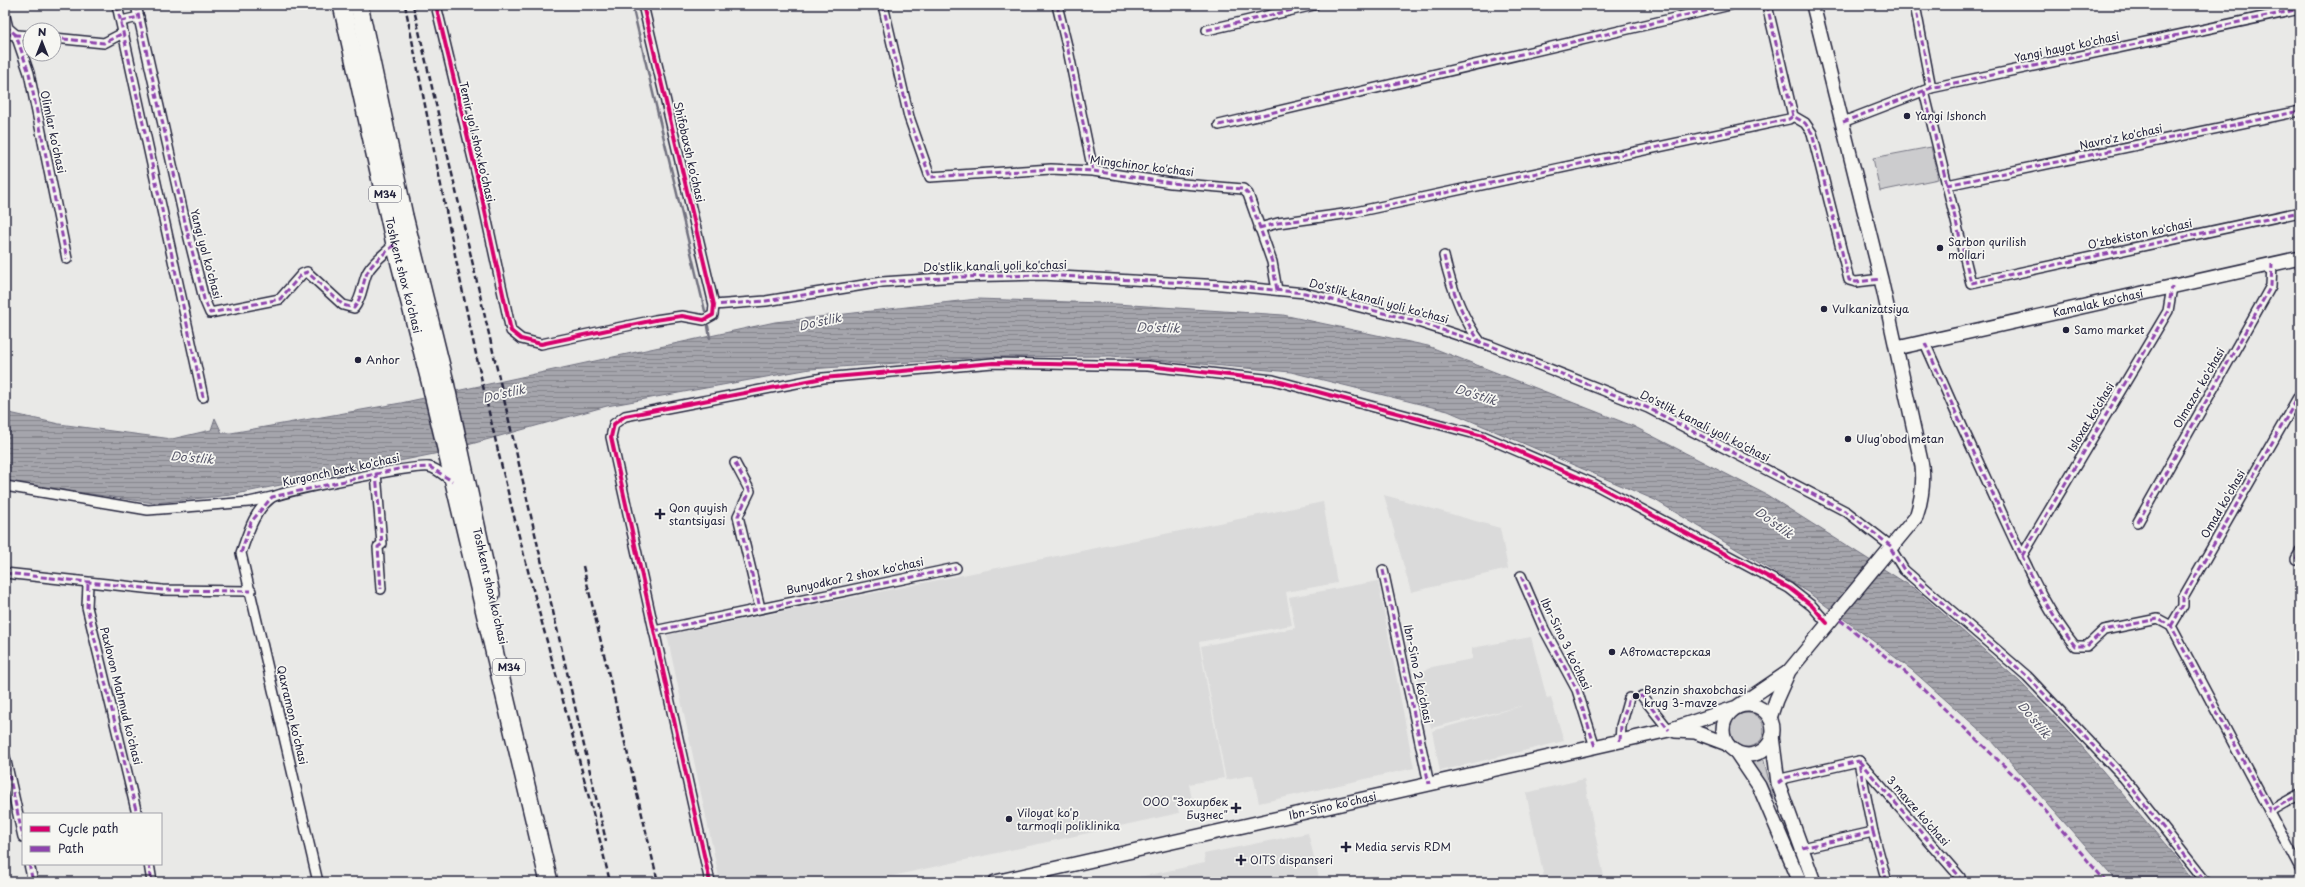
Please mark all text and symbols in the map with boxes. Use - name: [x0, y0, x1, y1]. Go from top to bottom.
- north arrow: [22, 22, 62, 62]
- text: N: [38, 23, 47, 40]
- street label: Yangi hayot ko'chasi: [2013, 27, 2121, 66]
- street label: Temir yo'l shox ko'chasi: [455, 80, 500, 204]
- street label: Olimlar ko'chasi: [36, 89, 71, 175]
- street label: Shifobaxsh ko'chasi: [670, 100, 709, 204]
- place label: Yangi Ishonch: [1915, 107, 1986, 124]
- marker: Yangi Ishonch: [1902, 111, 1912, 121]
- street label: Navro'z ko'chasi: [2078, 119, 2164, 154]
- street label: Mingchinor ko'chasi: [1089, 151, 1195, 180]
- road number: M34: [369, 186, 401, 202]
- street label: Yangi yol ko'chasi: [186, 207, 227, 301]
- street label: O'zbekiston ko'chasi: [2086, 214, 2194, 253]
- street label: Toshkent shox ko'chasi: [381, 215, 426, 335]
- place label: Sarbon qurilish mollari: [1948, 233, 2026, 263]
- marker: Sarbon qurilish mollari: [1935, 243, 1945, 253]
- street label: Do'stlik kanali yoli ko'chasi: [923, 256, 1067, 275]
- street label: Do'stlik kanali yoli ko'chasi: [1307, 274, 1451, 327]
- street label: Kamalak ko'chasi: [2051, 284, 2145, 321]
- place label: Vulkanizatsiya: [1832, 300, 1909, 317]
- marker: Vulkanizatsiya: [1819, 304, 1829, 314]
- water label: Do'stlik: [797, 308, 843, 334]
- water label: Do'stlik: [1136, 317, 1181, 337]
- place label: Samo market: [2074, 321, 2145, 338]
- marker: Samo market: [2061, 325, 2071, 335]
- street label: Olmazor ko'chasi: [2169, 344, 2229, 431]
- place label: Anhor: [366, 351, 400, 368]
- marker: Anhor: [353, 355, 363, 365]
- water label: Do'stlik: [481, 379, 528, 407]
- water label: Do'stlik: [1453, 379, 1500, 409]
- street label: Isloxat ko'chasi: [2063, 379, 2118, 455]
- street label: Do'stlik kanali yoli ko'chasi: [1637, 385, 1773, 466]
- place label: Ulug'obod metan: [1856, 430, 1944, 447]
- marker: Ulug'obod metan: [1843, 434, 1853, 444]
- water label: Do'stlik: [170, 446, 215, 468]
- street label: Kurgonch berk ko'chasi: [281, 449, 401, 490]
- street label: Omad ko'chasi: [2196, 466, 2249, 541]
- place label: Qon quyish stantsiyasi: [669, 499, 728, 529]
- water label: Do'stlik: [1752, 502, 1798, 543]
- marker: Qon quyish stantsiyasi: [654, 508, 666, 520]
- street label: Toshkent shox ko'chasi: [469, 526, 512, 646]
- street label: Bunyodkor 2 shox ko'chasi: [785, 553, 925, 598]
- street label: Ibn-Sino 3 ko'chasi: [1537, 595, 1596, 693]
- street label: Ibn-Sino 2 ko'chasi: [1400, 623, 1437, 725]
- street label: Paxlovon Mahmud ko'chasi: [96, 625, 147, 767]
- place label: Автомастерская: [1620, 643, 1711, 660]
- marker: Автомастерская: [1607, 647, 1617, 657]
- road number: M34: [493, 659, 525, 675]
- street label: Qaxramon ko'chasi: [273, 664, 312, 766]
- place label: Benzin shaxobchasi krug 3-mavze: [1644, 681, 1747, 711]
- marker: Benzin shaxobchasi krug 3-mavze: [1631, 691, 1641, 701]
- water label: Do'stlik: [2014, 697, 2056, 742]
- street label: 3 mavze ko'chasi: [1883, 772, 1954, 850]
- street label: Ibn-Sino ko'chasi: [1287, 787, 1378, 824]
- place label: ООО "Зохирбек Бизнес": [1142, 793, 1228, 823]
- marker: ООО "Зохирбек Бизнес": [1231, 803, 1241, 813]
- place label: Viloyat ko'p tarmoqli poliklinika: [1017, 804, 1120, 834]
- legend: [22, 813, 162, 865]
- marker: Viloyat ko'p tarmoqli poliklinika: [1004, 814, 1014, 824]
- text: Cycle path: [58, 819, 119, 837]
- place label: Media servis RDM: [1355, 838, 1451, 855]
- text: Path: [58, 839, 84, 857]
- marker: Media servis RDM: [1340, 841, 1352, 853]
- place label: OITS dispanseri: [1250, 851, 1333, 868]
- marker: OITS dispanseri: [1235, 854, 1247, 866]

